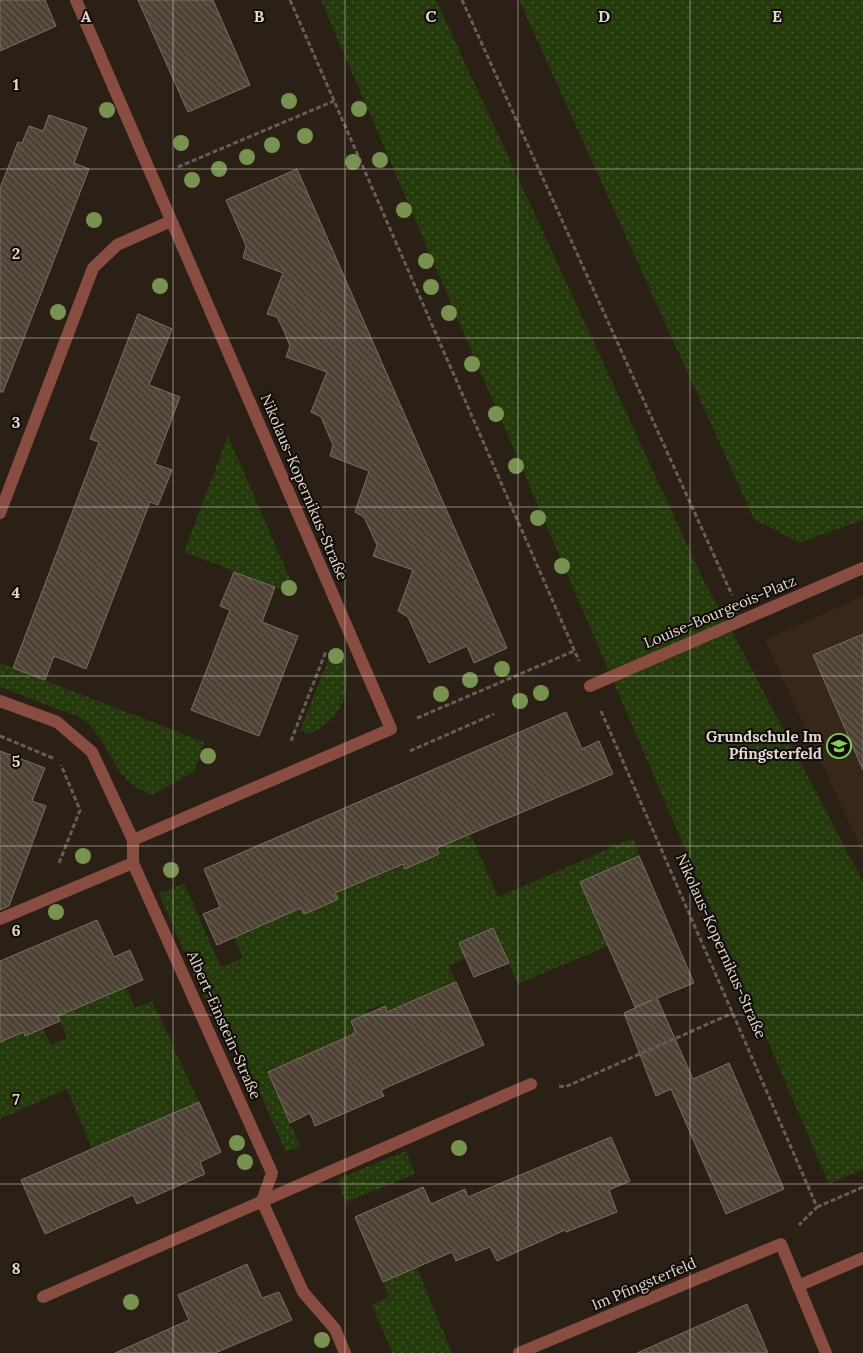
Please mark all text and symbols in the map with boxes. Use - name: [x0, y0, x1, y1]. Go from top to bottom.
- text: A: [81, 6, 92, 26]
- text: B: [254, 6, 265, 26]
- text: C: [425, 6, 437, 26]
- text: D: [598, 6, 610, 26]
- text: E: [772, 6, 782, 26]
- text: 1: [13, 74, 19, 94]
- text: 2: [12, 243, 20, 263]
- street label: Nikolaus-Kopernikus-Straße: [257, 391, 352, 583]
- text: 3: [12, 412, 21, 432]
- street label: Louise-Bourgeois-Platz: [641, 571, 799, 652]
- text: 4: [12, 582, 21, 602]
- place label: Grundschule Im Pfingsterfeld: [706, 727, 822, 763]
- school or university icon: Grundschule Im Pfingsterfeld: [826, 733, 852, 759]
- text: 5: [12, 751, 21, 771]
- street label: Nikolaus-Kopernikus-Straße: [672, 850, 771, 1041]
- text: 6: [11, 920, 21, 940]
- street label: Albert-Einstein-Straße: [183, 947, 266, 1102]
- text: 7: [12, 1089, 20, 1109]
- street label: Im Pfingsterfeld: [589, 1253, 699, 1314]
- text: 8: [11, 1258, 21, 1278]

